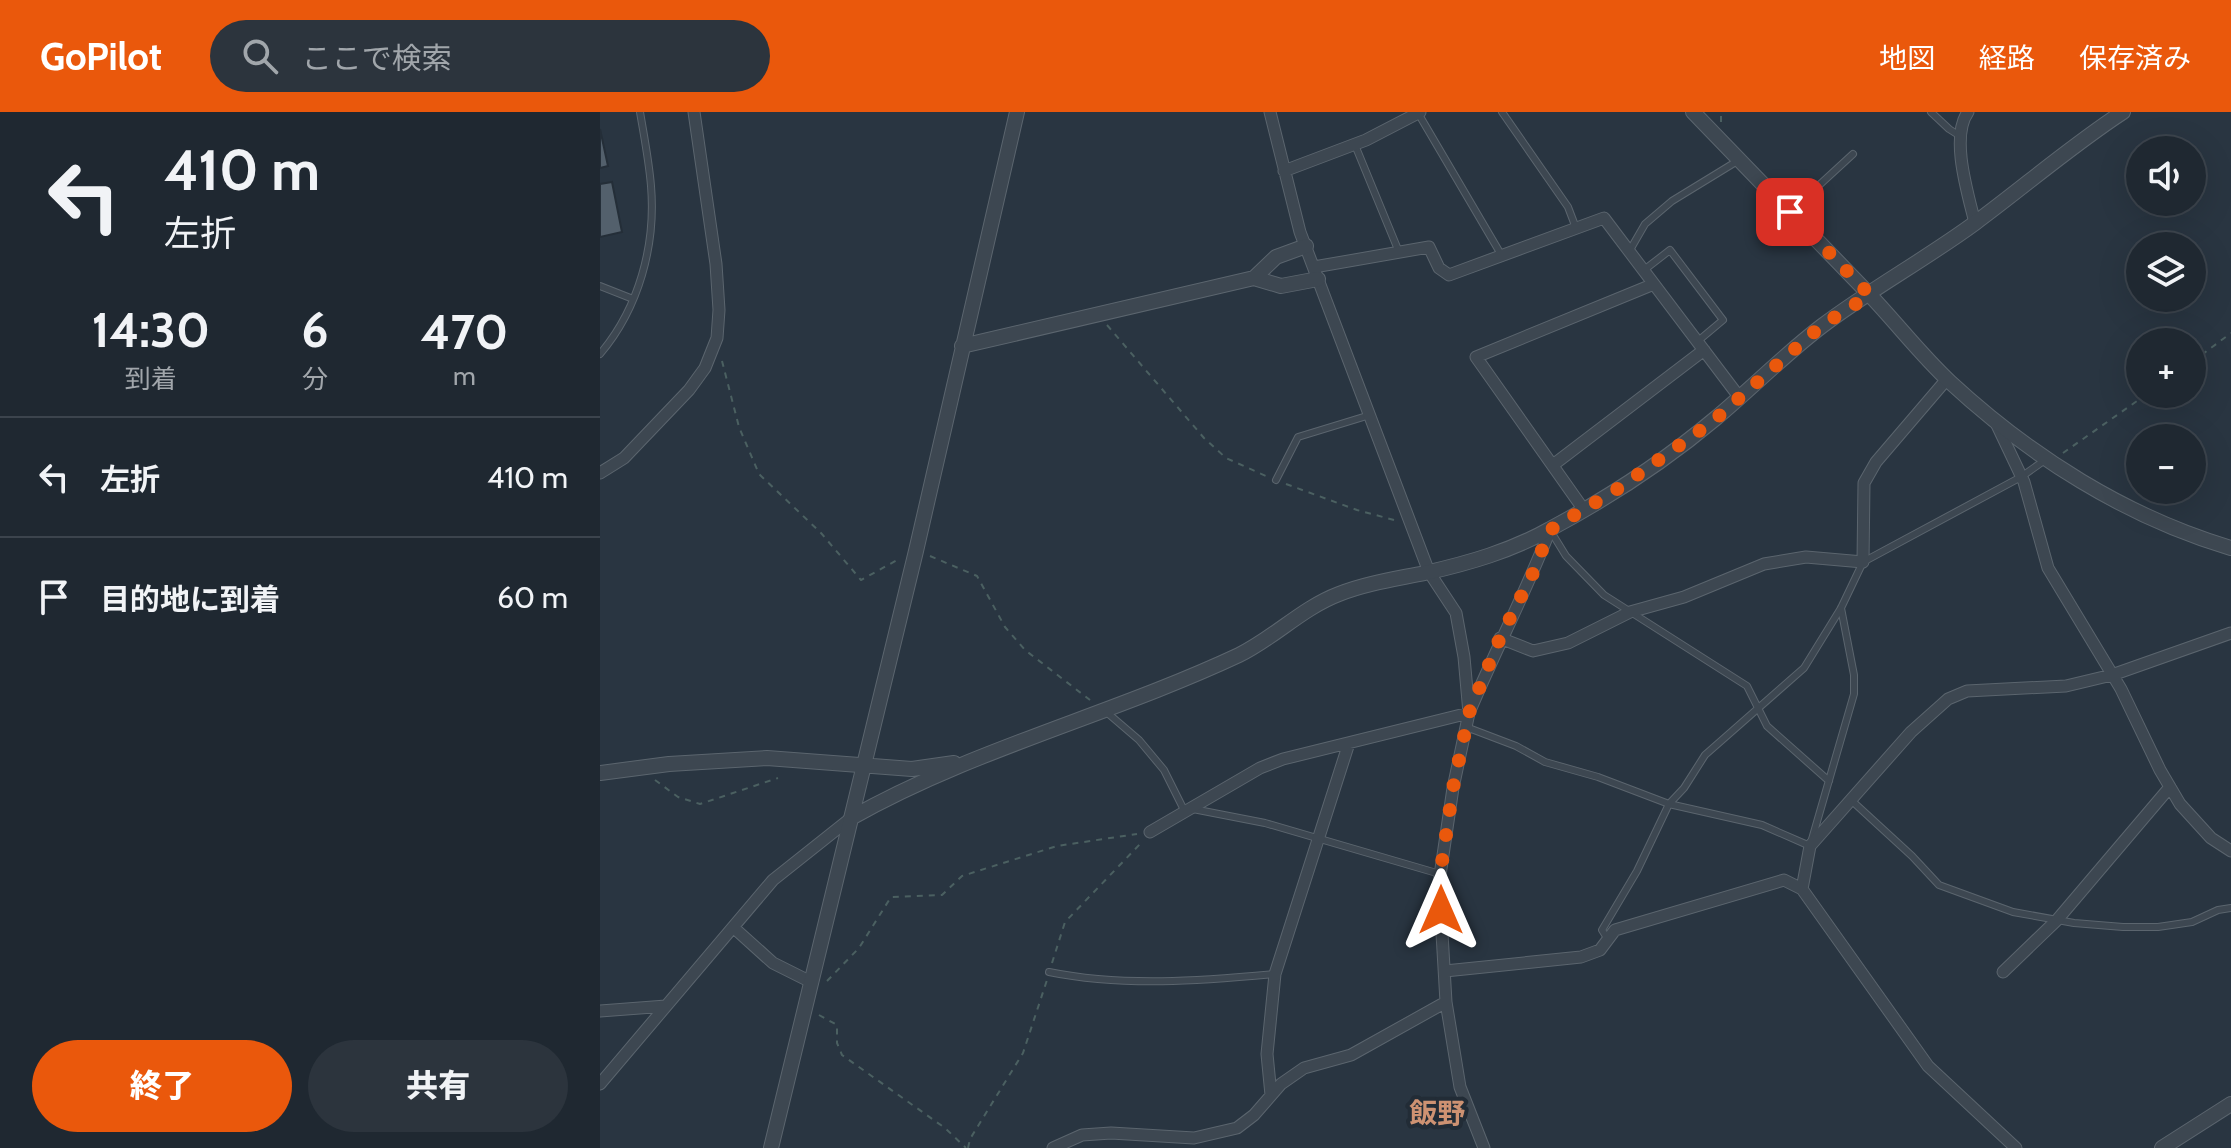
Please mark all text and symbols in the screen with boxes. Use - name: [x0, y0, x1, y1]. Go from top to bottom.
- search box: [210, 20, 770, 92]
- text: GoPilot: [40, 33, 162, 80]
- icon: search: [238, 34, 282, 78]
- text: ここで検索: [302, 40, 452, 77]
- text: 地図: [1879, 41, 1935, 75]
- text: 経路: [1979, 41, 2035, 75]
- text: 保存済み: [2079, 41, 2191, 75]
- text: 410 m: [164, 136, 320, 204]
- map controls: [2126, 136, 2206, 504]
- button: sound: [2126, 136, 2206, 216]
- icon: left: [32, 144, 136, 248]
- pin: [1756, 178, 1824, 246]
- icon: arrive: [1768, 190, 1812, 234]
- text: 左折: [164, 211, 236, 255]
- button: layers: [2126, 232, 2206, 312]
- text: 14:30: [92, 301, 210, 359]
- text: 6: [302, 301, 329, 359]
- text: 470: [420, 303, 508, 361]
- button: +: [2126, 328, 2206, 408]
- text: m: [453, 360, 476, 392]
- text: 到着: [125, 363, 177, 395]
- text: 分: [302, 363, 328, 395]
- button: −: [2126, 424, 2206, 504]
- icon: left: [32, 455, 76, 499]
- text: 410 m: [487, 459, 568, 496]
- text: 左折: [100, 461, 160, 498]
- icon: arrive: [32, 575, 76, 619]
- text: 60 m: [497, 579, 568, 616]
- text: 目的地に到着: [100, 581, 280, 618]
- position arrow: [1399, 868, 1483, 952]
- button: 終了: [32, 1040, 292, 1132]
- button: 共有: [308, 1040, 568, 1132]
- district label: 飯野: [1409, 1096, 1465, 1130]

